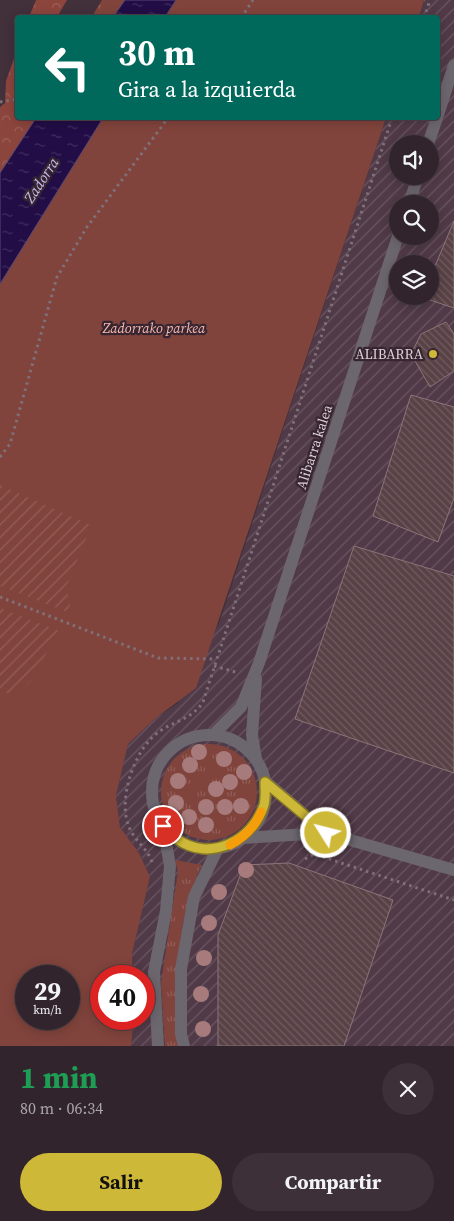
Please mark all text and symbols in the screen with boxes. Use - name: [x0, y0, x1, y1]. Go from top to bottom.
- text: 30 m: [118, 29, 195, 77]
- icon: left: [35, 35, 100, 100]
- text: Gira a la izquierda: [118, 74, 296, 104]
- map controls: [389, 135, 439, 305]
- button: sound: [389, 135, 439, 185]
- water label: Zadorra: [18, 153, 64, 208]
- button: search: [389, 195, 439, 245]
- button: layers: [389, 255, 439, 305]
- park label: Zadorrako parkea: [102, 318, 206, 338]
- place label: ALIBARRA: [355, 344, 424, 364]
- marker: ALIBARRA: [427, 348, 439, 360]
- street label: Alibarra kalea: [291, 401, 337, 492]
- pin: [142, 805, 184, 847]
- position arrow: [299, 806, 351, 858]
- icon: arrive: [149, 812, 177, 840]
- speed limit sign: 40: [90, 965, 155, 1030]
- text: 29: [34, 974, 61, 1008]
- text: km/h: [33, 1002, 62, 1018]
- text: 1 min: [20, 1057, 98, 1098]
- button: close: [382, 1063, 434, 1115]
- text: 80 m · 06:34: [20, 1097, 103, 1119]
- button: Salir: [20, 1153, 222, 1211]
- button: Compartir: [232, 1153, 434, 1211]

